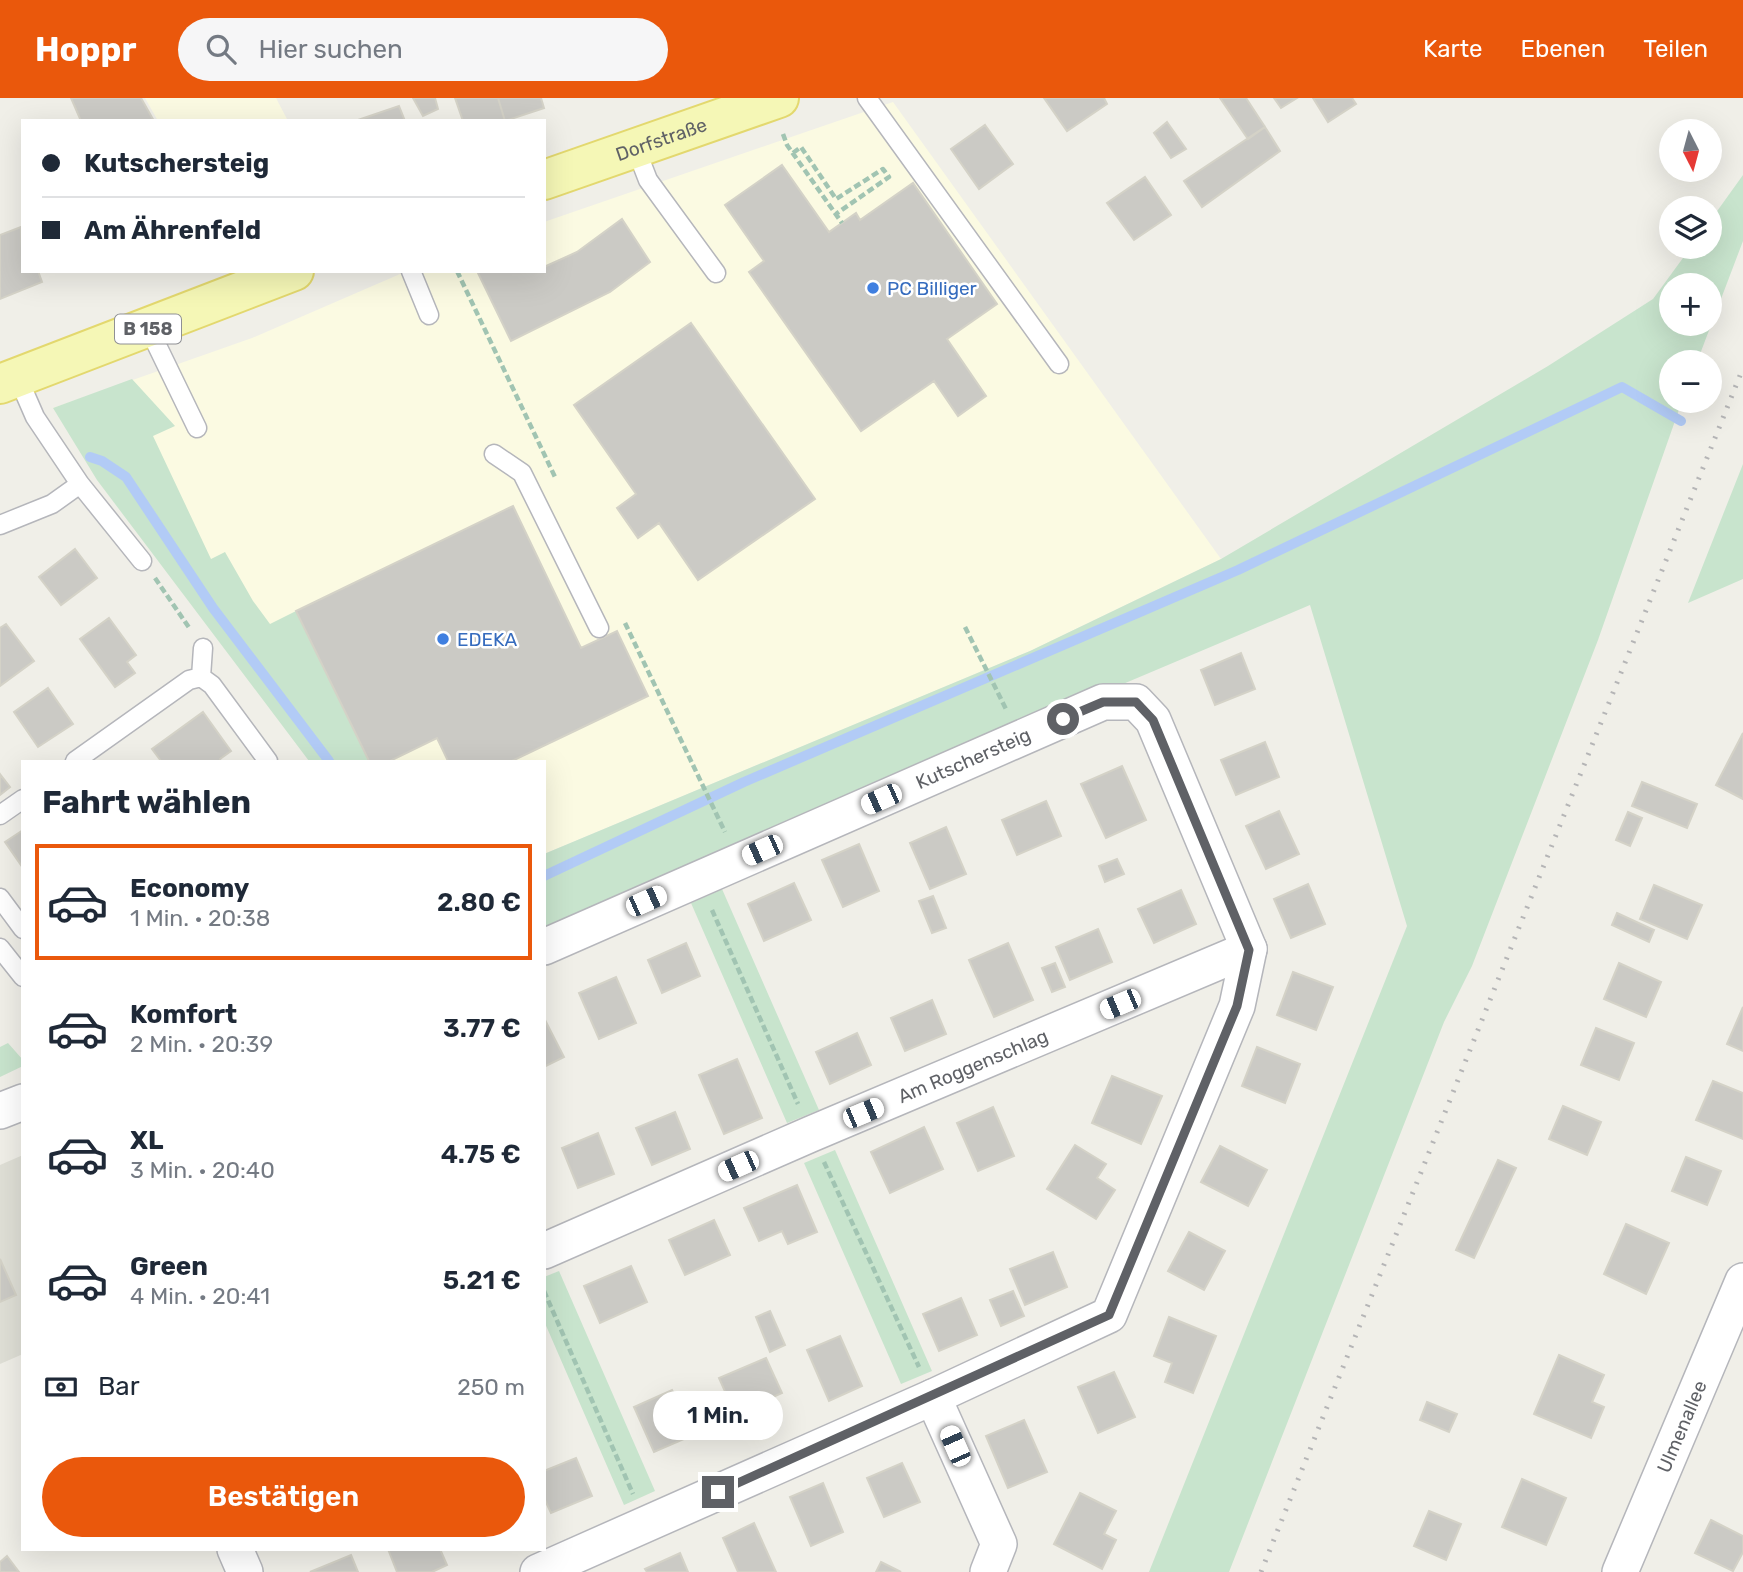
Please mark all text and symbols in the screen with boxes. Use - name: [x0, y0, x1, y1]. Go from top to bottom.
- search box: [178, 18, 668, 81]
- text: Hoppr: [35, 30, 136, 69]
- icon: search: [202, 30, 240, 68]
- text: Hier suchen: [258, 34, 403, 65]
- text: Karte: [1423, 35, 1483, 63]
- text: Ebenen: [1521, 35, 1605, 63]
- text: Teilen: [1643, 35, 1708, 63]
- street label: Dorfstraße: [613, 113, 710, 166]
- north arrow: [1659, 119, 1722, 182]
- map controls: [1659, 119, 1722, 413]
- text: Kutschersteig: [84, 148, 269, 179]
- button: layers: [1659, 196, 1722, 259]
- text: Am Ährenfeld: [84, 215, 261, 246]
- button: +: [1659, 273, 1722, 336]
- place label: PC Billiger: [887, 277, 978, 300]
- marker: PC Billiger: [865, 280, 881, 296]
- road number: B 158: [115, 314, 181, 344]
- button: −: [1659, 350, 1722, 413]
- place label: EDEKA: [457, 628, 518, 651]
- marker: EDEKA: [435, 631, 451, 647]
- route start: [1047, 703, 1079, 735]
- street label: Kutschersteig: [912, 723, 1034, 794]
- car: [858, 781, 905, 817]
- text: Fahrt wählen: [42, 783, 251, 821]
- car: [739, 832, 786, 868]
- icon: car: [46, 871, 109, 934]
- text: Economy: [130, 873, 249, 904]
- car: [623, 883, 670, 919]
- text: 2.80 €: [437, 887, 521, 918]
- text: 1 Min. · 20:38: [130, 904, 270, 932]
- car: [1097, 986, 1144, 1022]
- icon: car: [46, 997, 109, 1060]
- text: Komfort: [130, 999, 237, 1030]
- text: 3.77 €: [443, 1013, 521, 1044]
- street label: Am Roggenschlag: [894, 1024, 1051, 1108]
- text: 2 Min. · 20:39: [130, 1030, 273, 1058]
- car: [840, 1095, 887, 1131]
- icon: car: [46, 1123, 109, 1186]
- text: XL: [130, 1125, 163, 1156]
- text: 4.75 €: [441, 1139, 521, 1170]
- car: [715, 1148, 762, 1184]
- text: 3 Min. · 20:40: [130, 1156, 275, 1184]
- icon: car: [46, 1249, 109, 1312]
- text: Green: [130, 1251, 208, 1282]
- text: 5.21 €: [443, 1265, 521, 1296]
- text: 4 Min. · 20:41: [130, 1282, 270, 1310]
- icon: cash: [42, 1368, 80, 1406]
- text: Bar: [98, 1371, 140, 1402]
- text: 250 m: [457, 1373, 525, 1401]
- street label: Ulmenallee: [1652, 1377, 1712, 1476]
- callout: 1 Min.: [653, 1390, 783, 1440]
- text: 1 Min.: [687, 1401, 749, 1429]
- car: [937, 1423, 974, 1469]
- button: Bestätigen: [42, 1457, 525, 1537]
- route end: [702, 1476, 734, 1508]

